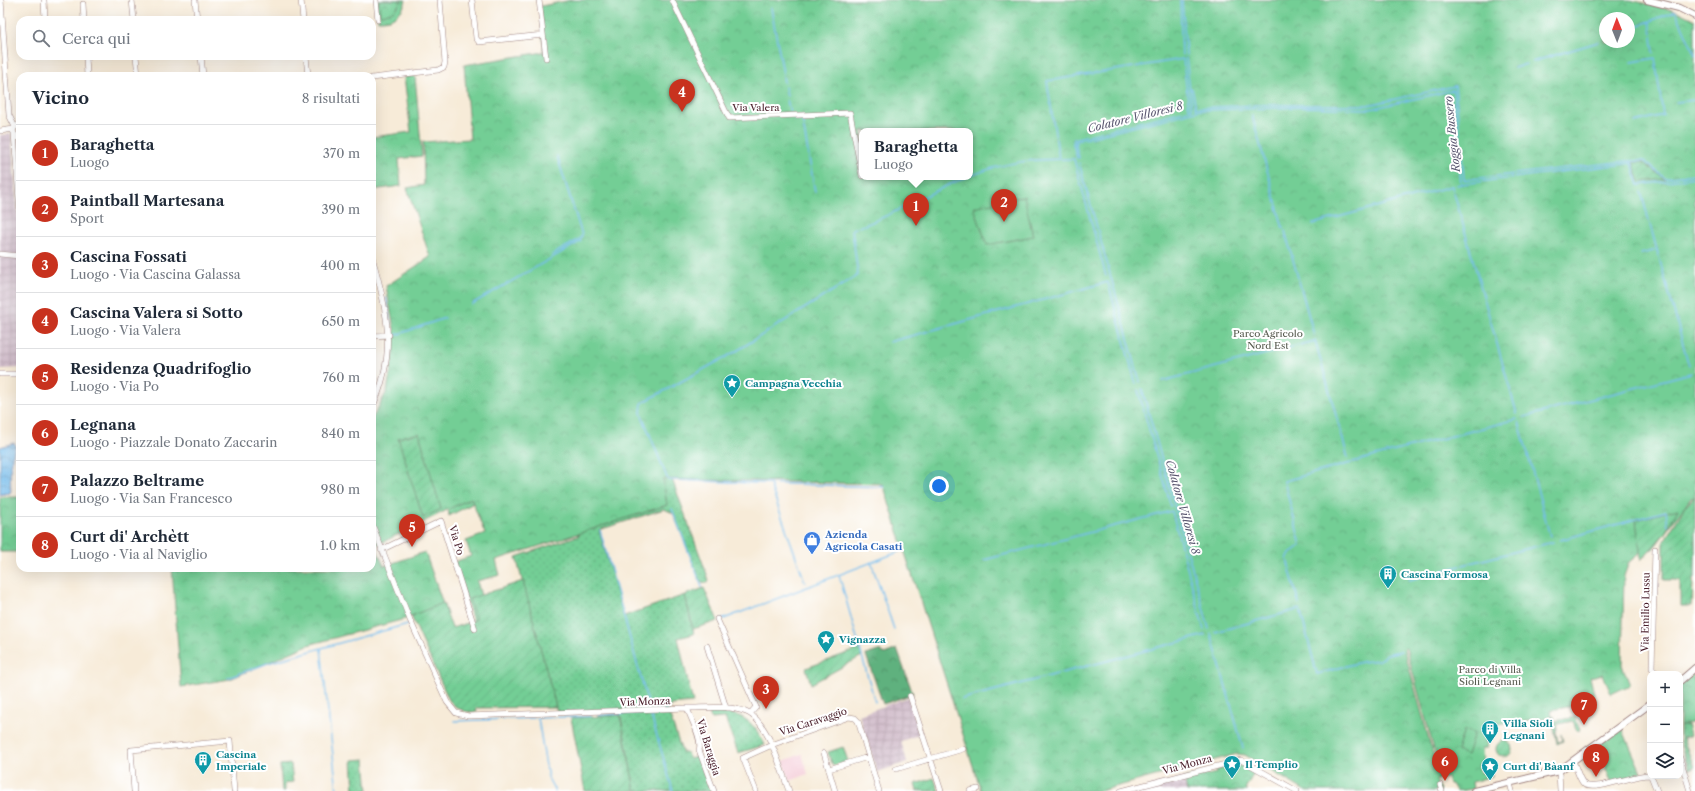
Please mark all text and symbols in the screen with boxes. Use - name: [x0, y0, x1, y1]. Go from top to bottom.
- north arrow: [1599, 12, 1635, 48]
- search box: [16, 16, 376, 60]
- icon: search: [30, 27, 52, 49]
- text: Cerca qui: [62, 29, 131, 48]
- pin: 4: [669, 79, 695, 112]
- text: Vicino: [32, 88, 89, 108]
- text: 8 risultati: [302, 90, 360, 106]
- water label: Roggia Bussero: [1441, 95, 1463, 174]
- water label: Colatore Villoresi 8: [1086, 98, 1185, 136]
- street label: Via Valera: [731, 101, 780, 114]
- popup: [859, 128, 973, 180]
- text: Baraghetta: [70, 135, 154, 154]
- text: Baraghetta: [874, 137, 958, 156]
- text: 1: [42, 145, 48, 161]
- text: 370 m: [323, 145, 360, 161]
- text: Luogo: [70, 154, 109, 170]
- text: Luogo: [874, 156, 913, 172]
- pin: 2: [991, 189, 1017, 222]
- text: Paintball Martesana: [70, 191, 224, 210]
- pin: 1: [903, 193, 929, 226]
- text: 2: [41, 201, 49, 217]
- text: 390 m: [321, 201, 360, 217]
- text: Sport: [70, 210, 104, 226]
- text: Cascina Fossati: [70, 247, 187, 266]
- text: 3: [41, 257, 49, 273]
- text: 400 m: [320, 257, 360, 273]
- text: Luogo · Via Cascina Galassa: [70, 266, 241, 282]
- text: Cascina Valera si Sotto: [70, 303, 243, 322]
- text: 4: [41, 313, 49, 329]
- text: 650 m: [322, 313, 360, 329]
- text: Luogo · Via Valera: [70, 322, 181, 338]
- park label: Parco Agricolo Nord Est: [1233, 327, 1303, 352]
- text: Residenza Quadrifoglio: [70, 359, 251, 378]
- text: 5: [41, 369, 49, 385]
- text: 760 m: [322, 369, 360, 385]
- place icon: Campagna Vecchia: [722, 373, 742, 398]
- place label: Campagna Vecchia: [745, 377, 842, 390]
- text: Luogo · Via Po: [70, 378, 159, 394]
- text: Legnana: [70, 415, 136, 434]
- text: 6: [41, 425, 49, 441]
- text: 840 m: [321, 425, 360, 441]
- text: Luogo · Piazzale Donato Zaccarin: [70, 434, 277, 450]
- water label: Colatore Villoresi 8: [1163, 458, 1203, 556]
- text: Palazzo Beltrame: [70, 471, 204, 490]
- your location: [929, 476, 949, 496]
- text: 7: [42, 481, 48, 497]
- text: 980 m: [321, 481, 360, 497]
- text: Luogo · Via San Francesco: [70, 490, 232, 506]
- pin: 5: [399, 514, 425, 547]
- street label: Via Po: [446, 523, 467, 557]
- text: Curt di' Archètt: [70, 527, 189, 546]
- place label: Azienda Agricola Casati: [824, 528, 903, 553]
- shop icon: Azienda Agricola Casati: [802, 530, 822, 555]
- text: 8: [41, 537, 49, 553]
- text: 1.0 km: [320, 537, 360, 553]
- text: Luogo · Via al Naviglio: [70, 546, 208, 562]
- building icon: Cascina Formosa: [1378, 564, 1398, 589]
- place label: Cascina Formosa: [1401, 568, 1488, 581]
- street label: Via Emilio Lussu: [1638, 572, 1653, 653]
- place icon: Vignazza: [816, 629, 836, 654]
- place label: Vignazza: [838, 633, 886, 646]
- park label: Parco di Villa Sioli Legnani: [1459, 663, 1522, 688]
- map controls: [1647, 671, 1683, 779]
- button: +: [1647, 671, 1683, 707]
- pin: 3: [753, 676, 779, 709]
- pin: 7: [1571, 692, 1597, 725]
- street label: Via Monza: [618, 694, 671, 709]
- street label: Via Caravaggio: [777, 704, 849, 739]
- button: −: [1647, 707, 1683, 743]
- street label: Via Baraggia: [693, 716, 724, 778]
- place label: Villa Sioli Legnani: [1502, 717, 1553, 742]
- building icon: Villa Sioli Legnani: [1480, 719, 1500, 744]
- button: layers: [1647, 743, 1683, 779]
- pin: 8: [1583, 744, 1609, 777]
- place label: Cascina Imperiale: [216, 748, 267, 773]
- pin: 6: [1432, 748, 1458, 781]
- building icon: Cascina Imperiale: [193, 750, 213, 775]
- street label: Via Monza: [1160, 751, 1214, 778]
- place icon: Il Templio: [1222, 754, 1242, 779]
- place icon: Curt di' Bàanf: [1480, 756, 1500, 781]
- place label: Il Templio: [1245, 758, 1298, 771]
- place label: Curt di' Bàanf: [1503, 760, 1576, 773]

